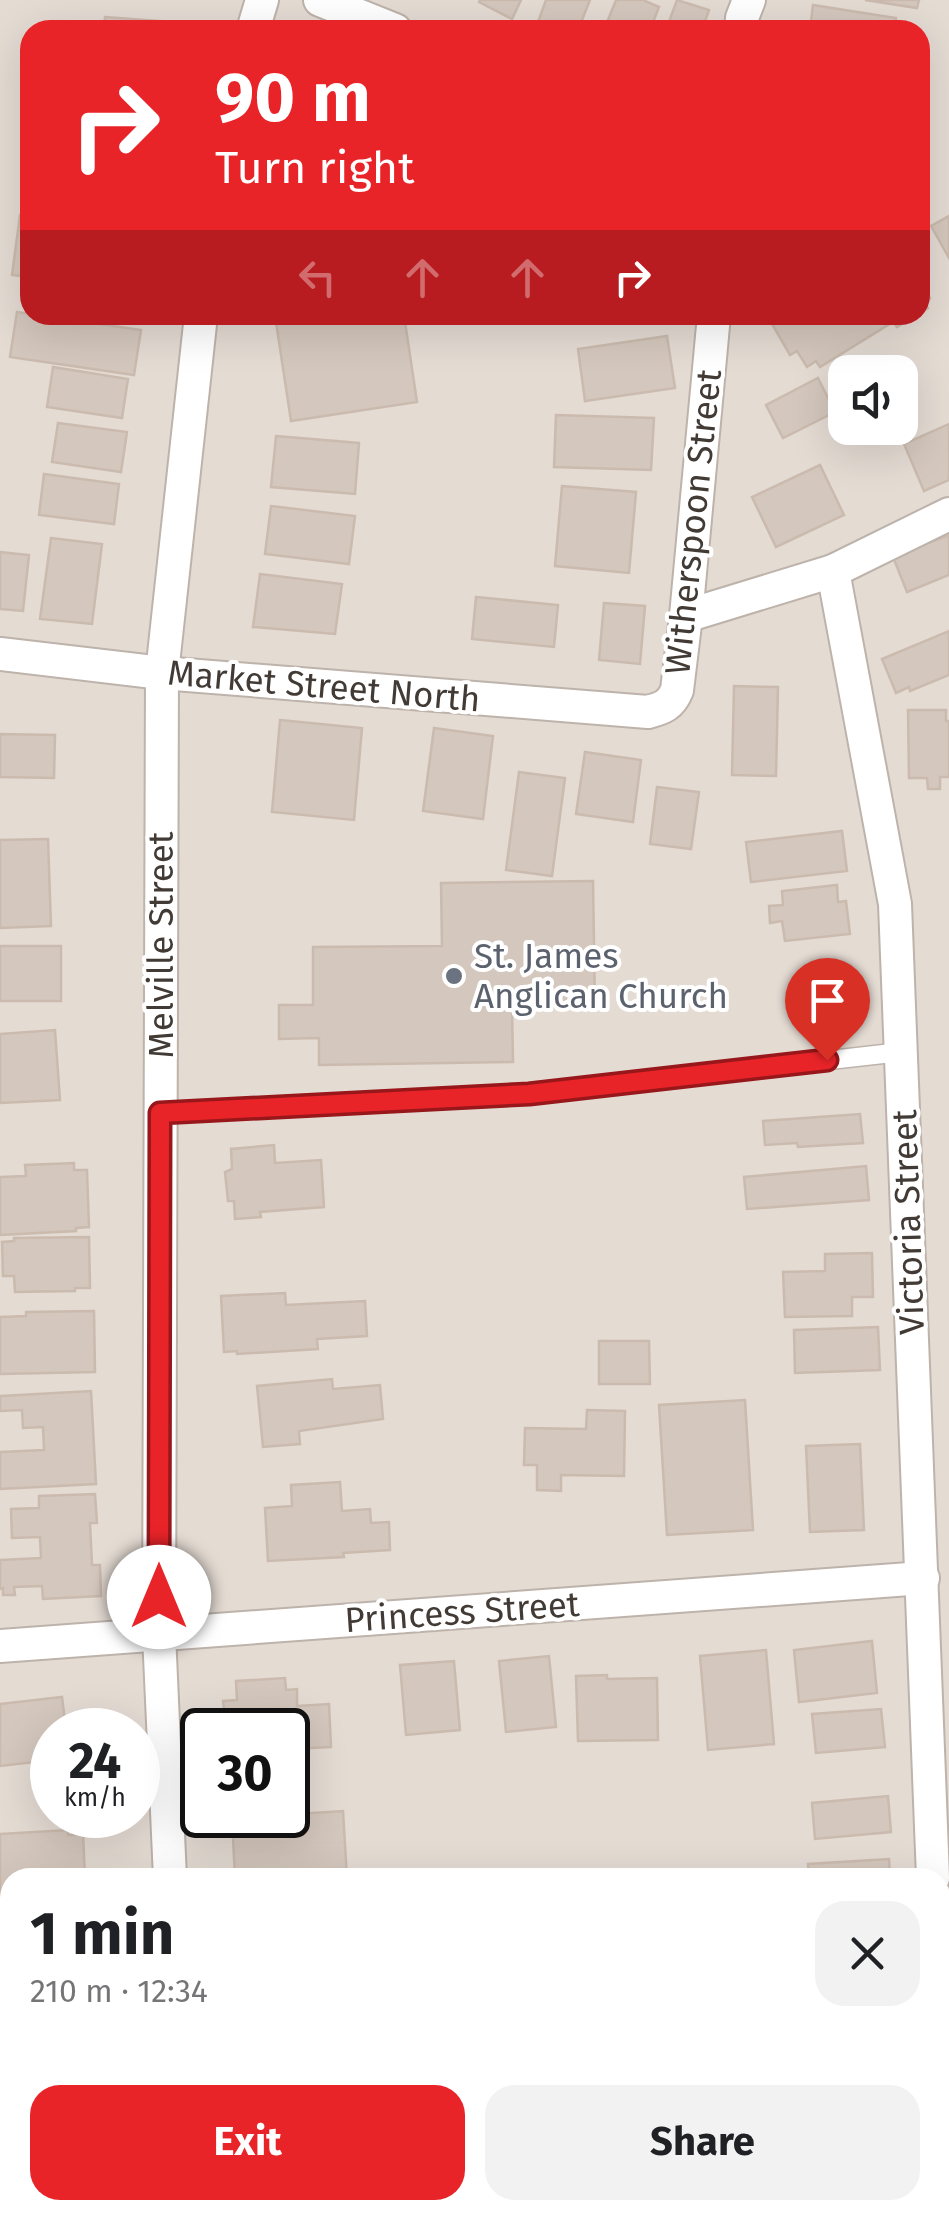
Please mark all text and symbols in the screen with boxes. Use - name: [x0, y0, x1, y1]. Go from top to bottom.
- text: 90 m: [215, 56, 371, 140]
- icon: right: [50, 60, 180, 190]
- text: Turn right: [215, 141, 414, 195]
- icon: left: [290, 250, 345, 305]
- icon: ahead: [395, 250, 450, 305]
- icon: ahead: [500, 250, 555, 305]
- icon: right: [605, 250, 660, 305]
- map controls: [828, 355, 918, 445]
- button: sound: [828, 355, 918, 445]
- street label: Witherspoon Street: [656, 367, 730, 677]
- street label: Market Street North: [166, 651, 482, 721]
- street label: Melville Street: [140, 831, 182, 1058]
- place label: St. James Anglican Church: [474, 935, 728, 1017]
- pin: [785, 958, 870, 1061]
- marker: St. James Anglican Church: [443, 965, 465, 987]
- icon: arrive: [800, 973, 855, 1028]
- street label: Victoria Street: [883, 1108, 933, 1335]
- position arrow: [107, 1545, 211, 1649]
- street label: Princess Street: [343, 1583, 581, 1641]
- speed limit sign: 30: [180, 1708, 310, 1838]
- text: 24: [69, 1731, 121, 1791]
- text: km/h: [64, 1783, 126, 1813]
- text: 1 min: [30, 1898, 174, 1970]
- button: close: [815, 1901, 920, 2006]
- text: 210 m · 12:34: [30, 1972, 208, 2010]
- button: Exit: [30, 2085, 465, 2200]
- button: Share: [485, 2085, 920, 2200]

